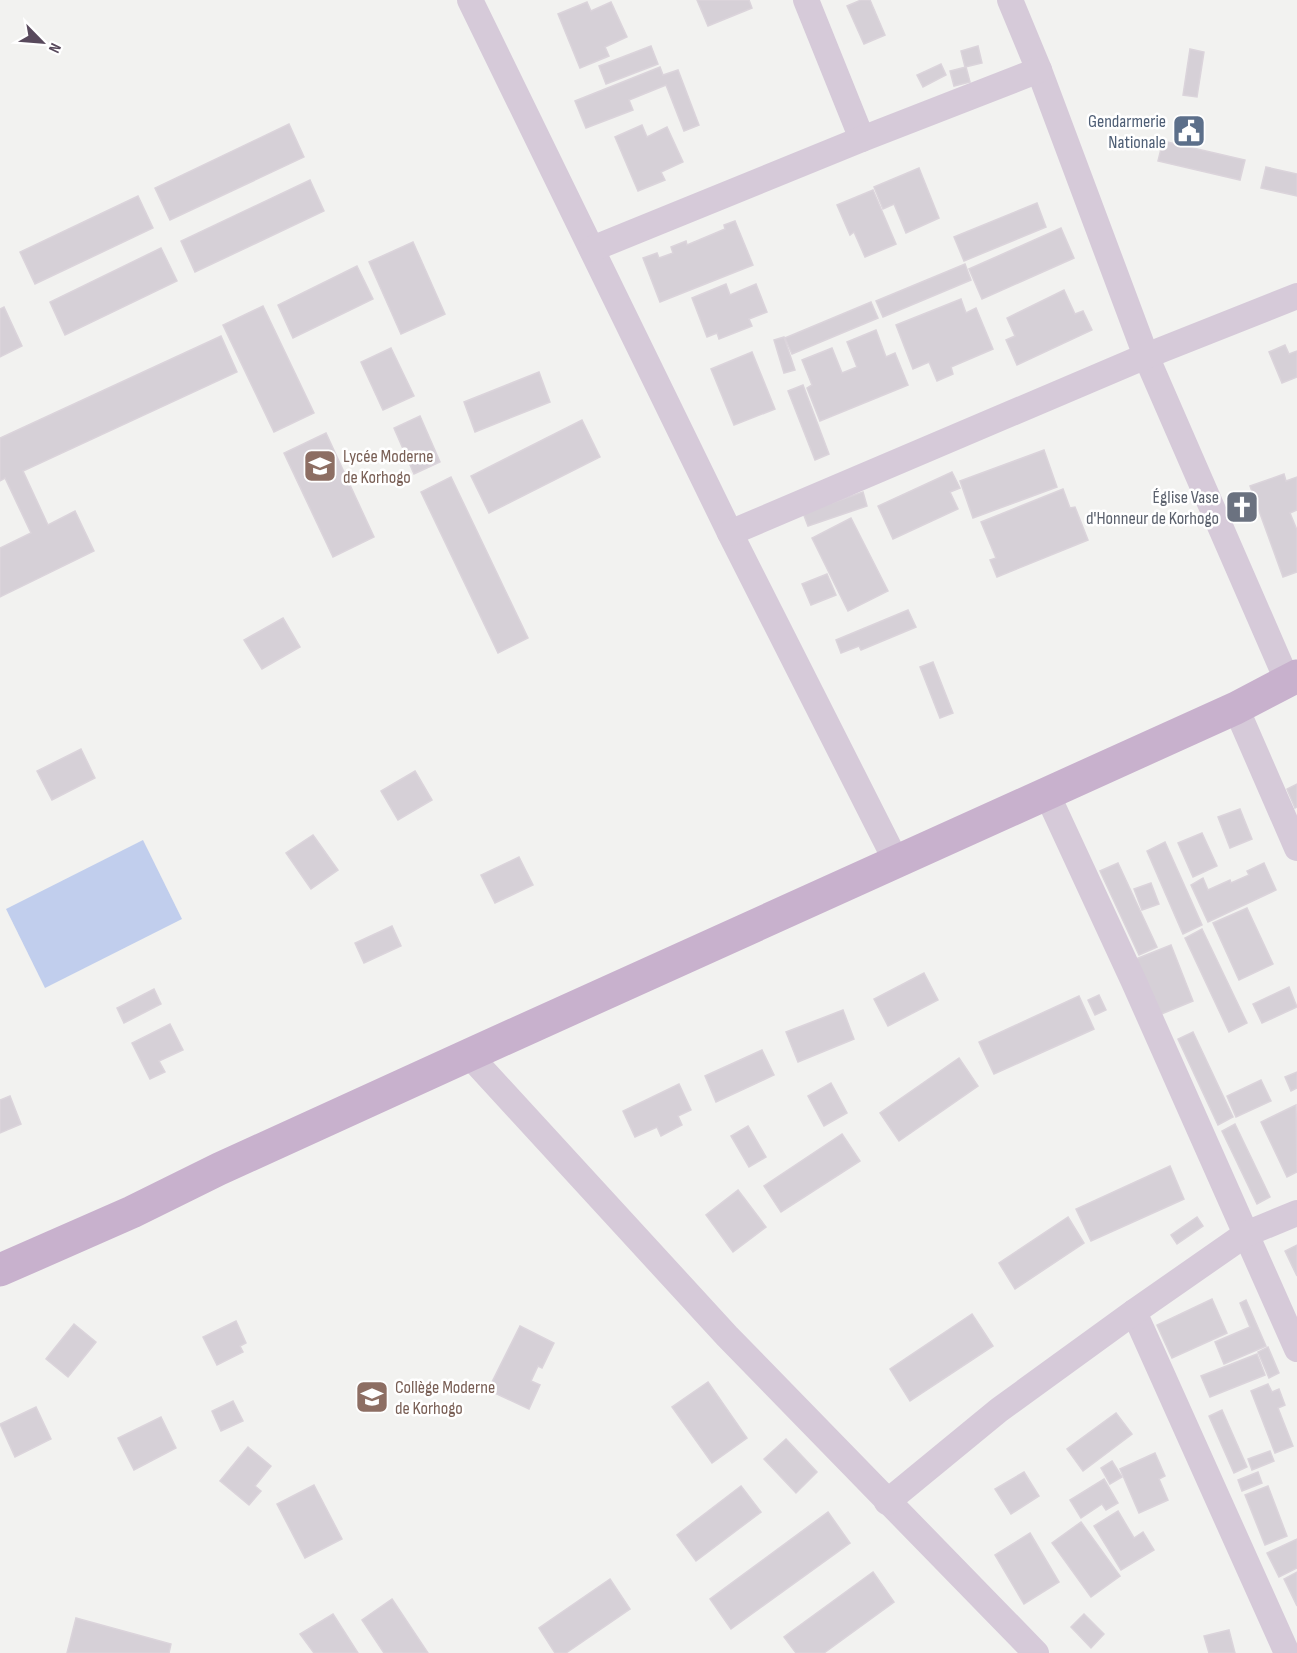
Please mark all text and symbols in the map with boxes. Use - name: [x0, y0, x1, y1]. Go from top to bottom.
- north arrow: [12, 12, 72, 72]
- text: N: [44, 40, 65, 56]
- place label: Gendarmerie Nationale: [1088, 111, 1166, 153]
- public building icon: Gendarmerie Nationale: [1171, 113, 1207, 149]
- place label: Lycée Moderne de Korhogo: [343, 446, 434, 488]
- school or university icon: Lycée Moderne de Korhogo: [302, 448, 338, 484]
- place label: Église Vase d'Honneur de Korhogo: [1086, 487, 1219, 529]
- church icon: Église Vase d'Honneur de Korhogo: [1224, 489, 1260, 525]
- place label: Collège Moderne de Korhogo: [395, 1377, 495, 1419]
- school or university icon: Collège Moderne de Korhogo: [354, 1379, 390, 1415]

